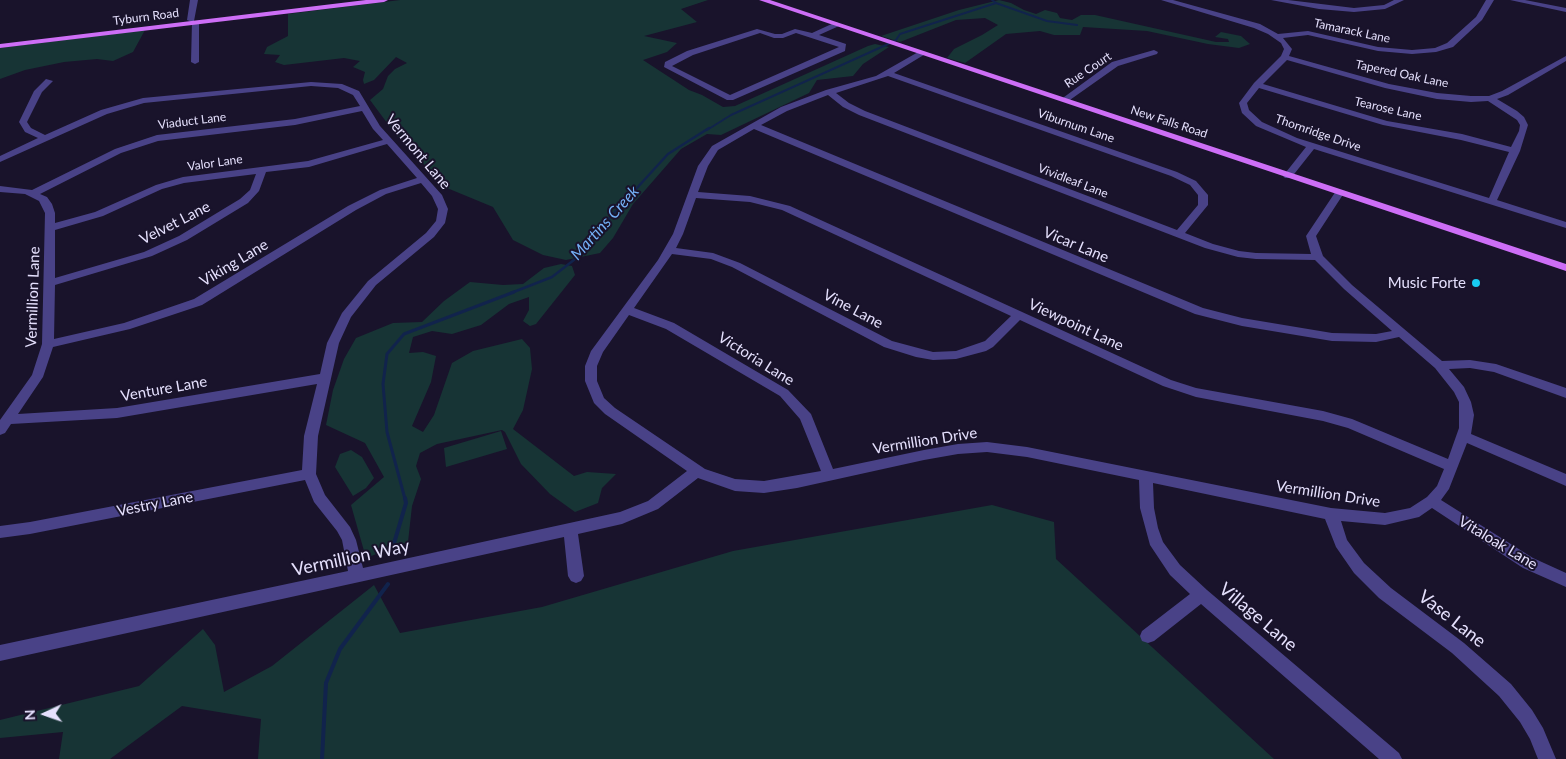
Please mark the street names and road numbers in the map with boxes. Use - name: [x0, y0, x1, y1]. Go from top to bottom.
- street label: Tyburn Road: [112, 6, 180, 28]
- street label: Tamarack Lane: [1312, 16, 1392, 46]
- street label: Rue Court: [1062, 49, 1114, 91]
- street label: Tapered Oak Lane: [1354, 57, 1450, 91]
- street label: Tearose Lane: [1353, 94, 1423, 124]
- street label: New Falls Road: [1129, 103, 1209, 141]
- street label: Viburnum Lane: [1036, 106, 1116, 146]
- street label: Viaduct Lane: [157, 110, 227, 132]
- street label: Vermont Lane: [381, 111, 455, 193]
- street label: Thornridge Drive: [1273, 112, 1363, 154]
- street label: Valor Lane: [187, 152, 243, 174]
- street label: Vividleaf Lane: [1036, 161, 1110, 201]
- street label: Velvet Lane: [137, 198, 213, 248]
- street label: Vicar Lane: [1041, 223, 1111, 267]
- street label: Viking Lane: [197, 236, 271, 290]
- street label: Vermillion Lane: [22, 246, 44, 348]
- street label: Vine Lane: [820, 286, 886, 332]
- street label: Viewpoint Lane: [1026, 295, 1126, 355]
- street label: Victoria Lane: [715, 328, 797, 390]
- street label: Venture Lane: [119, 373, 209, 405]
- street label: Vermillion Drive: [871, 424, 979, 458]
- street label: Vermillion Drive: [1274, 477, 1382, 511]
- street label: Vestry Lane: [115, 488, 195, 520]
- street label: Vitaloak Lane: [1455, 512, 1541, 574]
- street label: Vermillion Way: [290, 535, 412, 581]
- street label: Village Lane: [1215, 578, 1301, 656]
- street label: Vase Lane: [1414, 586, 1490, 652]

